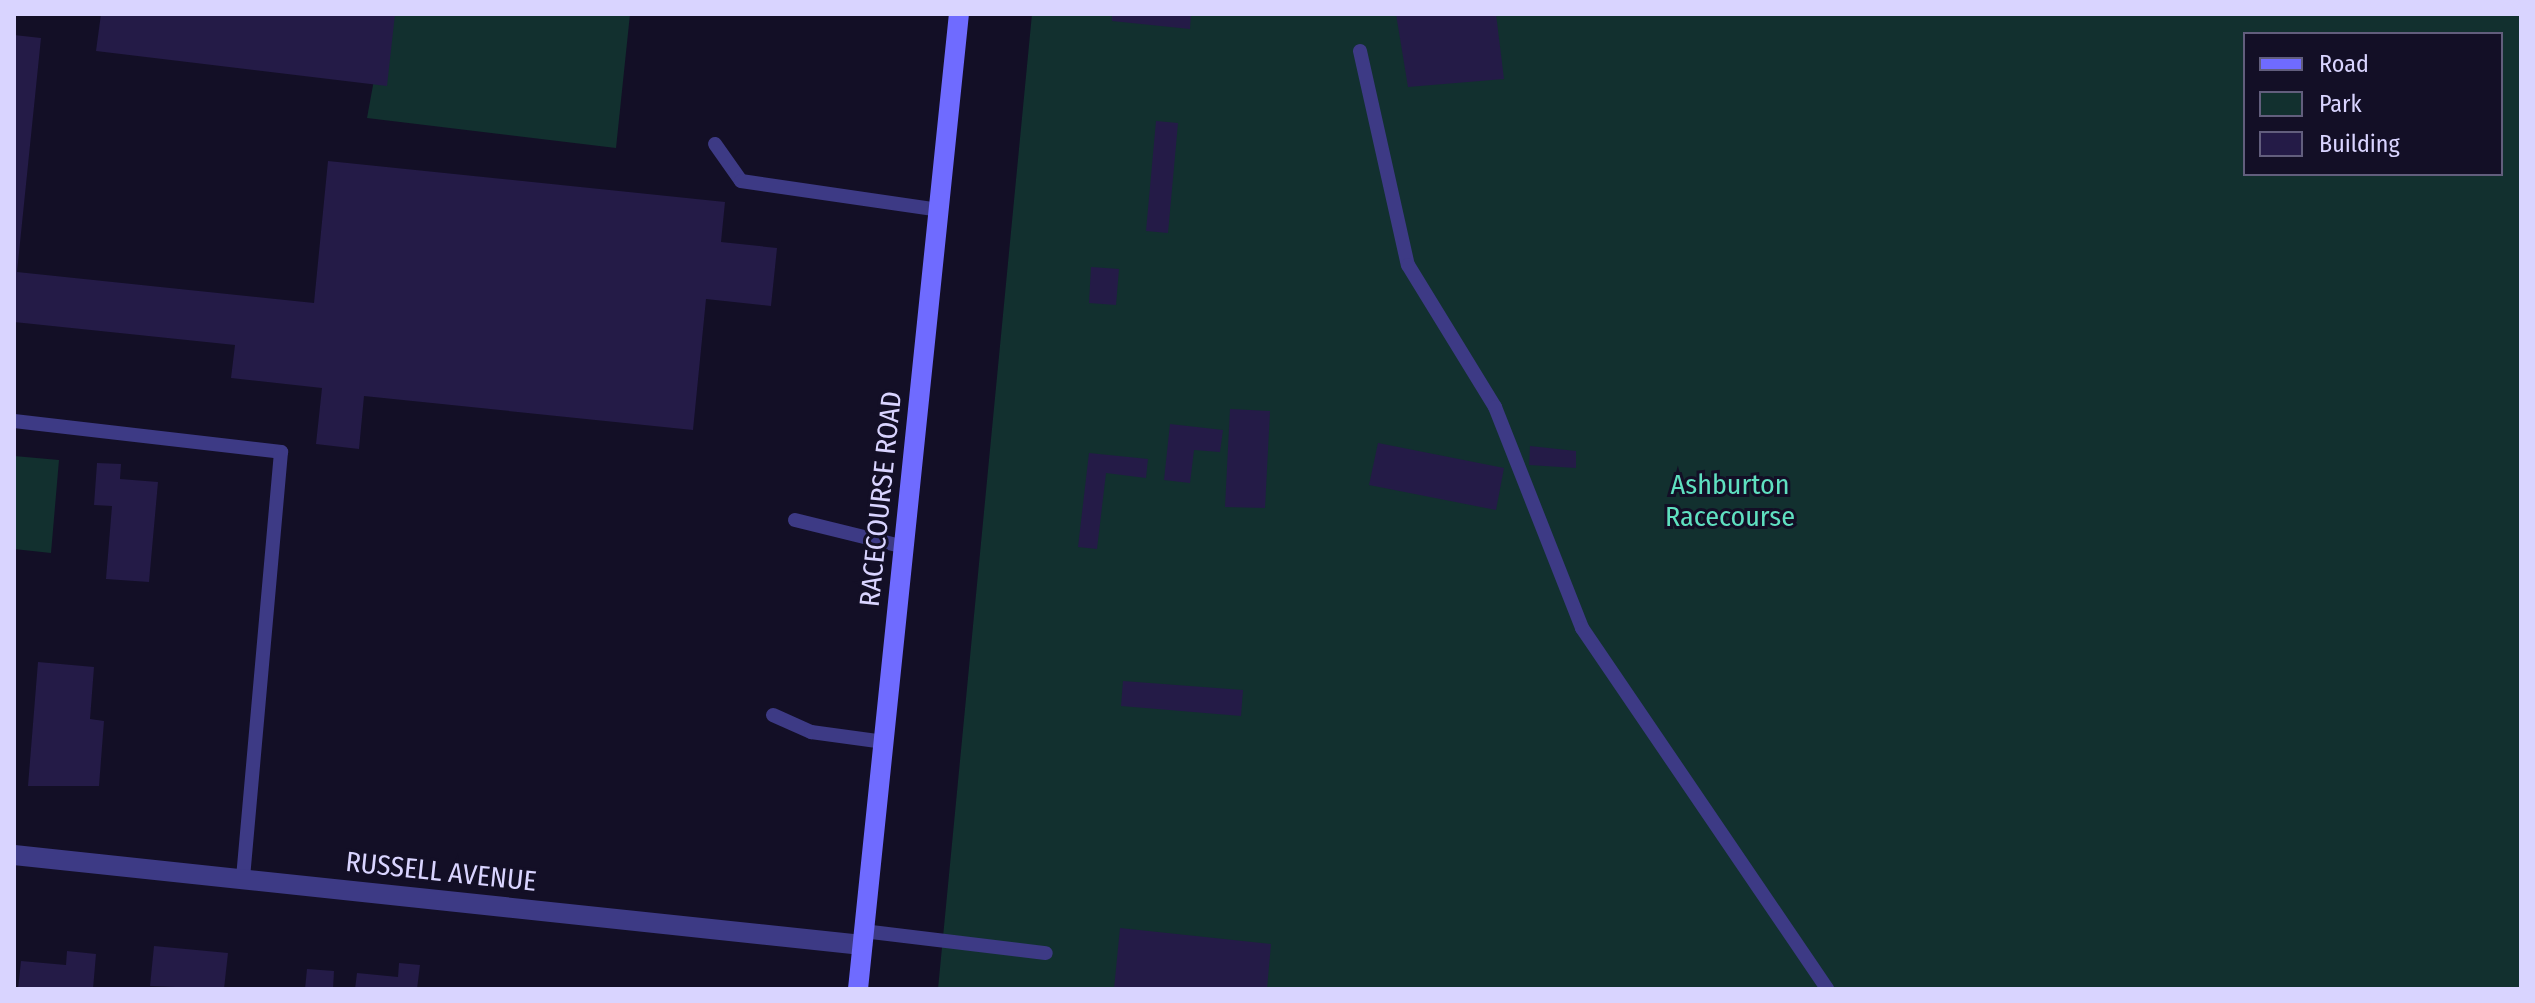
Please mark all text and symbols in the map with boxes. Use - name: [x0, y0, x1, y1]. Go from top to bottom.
- legend: [2243, 32, 2503, 176]
- text: Road: [2319, 50, 2369, 78]
- text: Park: [2319, 90, 2362, 118]
- text: Building: [2319, 130, 2400, 158]
- street label: RACECOURSE ROAD: [853, 390, 909, 608]
- park label: Ashburton Racecourse: [1665, 468, 1795, 534]
- street label: RUSSELL AVENUE: [344, 845, 538, 899]

